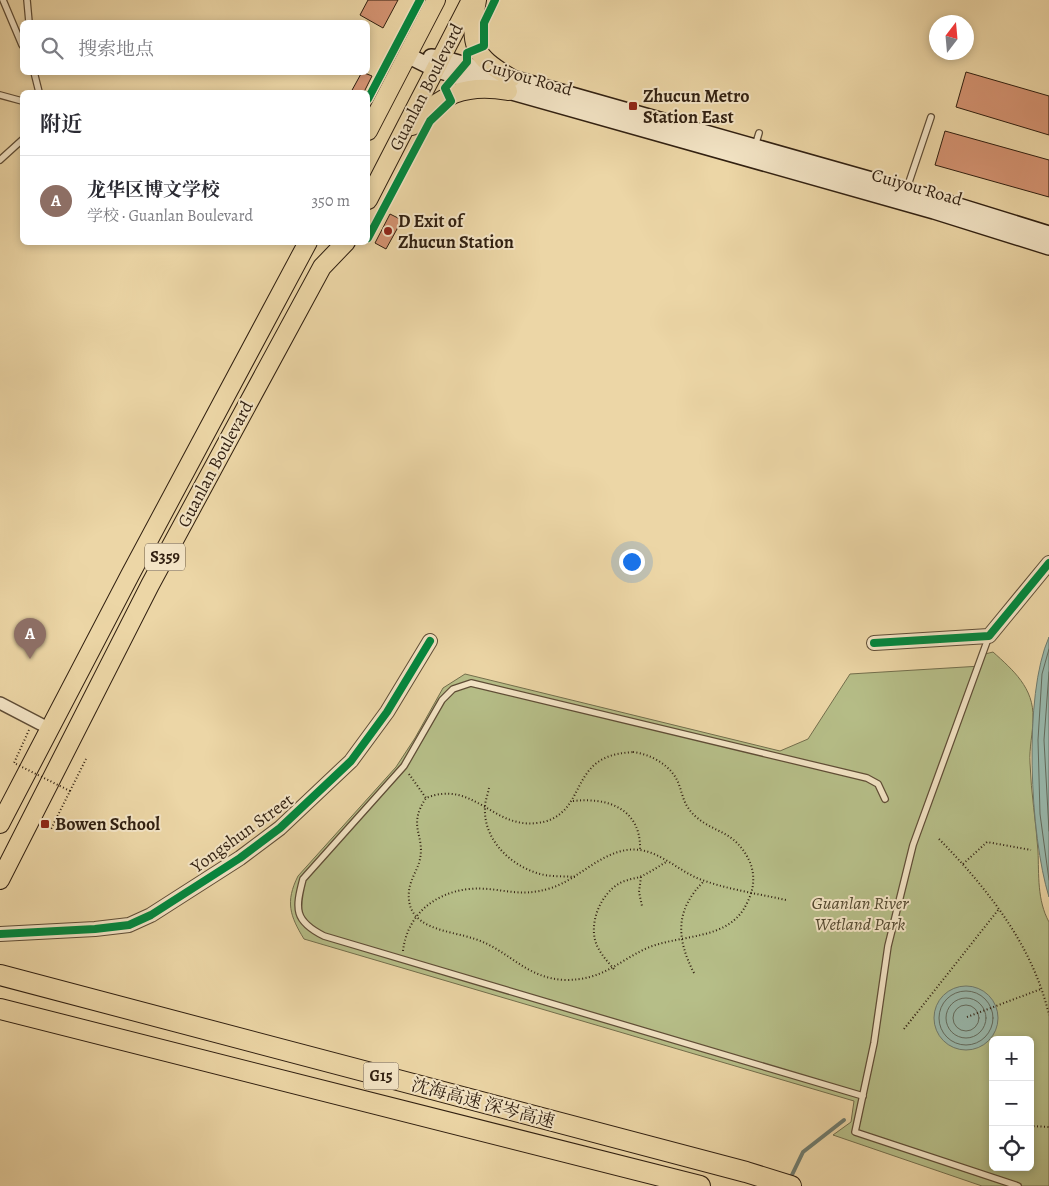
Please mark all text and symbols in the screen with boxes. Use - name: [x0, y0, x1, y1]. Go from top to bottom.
- north arrow: [929, 15, 974, 60]
- street label: Guanlan Boulevard: [384, 19, 469, 155]
- search box: [20, 20, 370, 75]
- icon: search: [38, 34, 66, 62]
- text: 搜索地点: [78, 36, 154, 62]
- street label: Cuiyou Road: [479, 53, 576, 102]
- place label: Zhucun Metro Station East: [643, 84, 750, 129]
- marker: Zhucun Metro Station East: [627, 100, 639, 112]
- text: 附近: [40, 110, 82, 138]
- street label: Cuiyou Road: [869, 163, 966, 212]
- text: 龙华区博文学校: [87, 177, 220, 203]
- text: A: [51, 190, 61, 212]
- text: 350 m: [311, 190, 350, 212]
- text: 学校 · Guanlan Boulevard: [87, 205, 253, 227]
- place label: D Exit of Zhucun Station: [398, 209, 514, 254]
- marker: D Exit of Zhucun Station: [382, 225, 394, 237]
- street label: Guanlan Boulevard: [172, 396, 259, 531]
- road number: S359: [145, 544, 185, 570]
- your location: [619, 549, 645, 575]
- pin: A: [14, 618, 46, 659]
- street label: Yongshun Street: [185, 788, 298, 879]
- place label: Bowen School: [55, 812, 160, 836]
- marker: Bowen School: [39, 818, 51, 830]
- park label: Guanlan River Wetland Park: [811, 891, 909, 936]
- map controls: [989, 1036, 1034, 1171]
- button: +: [989, 1036, 1034, 1081]
- road number: G15: [364, 1062, 398, 1090]
- street label: 沈海高速 深岑高速: [409, 1072, 557, 1134]
- button: −: [989, 1081, 1034, 1126]
- button: locate: [989, 1126, 1034, 1171]

